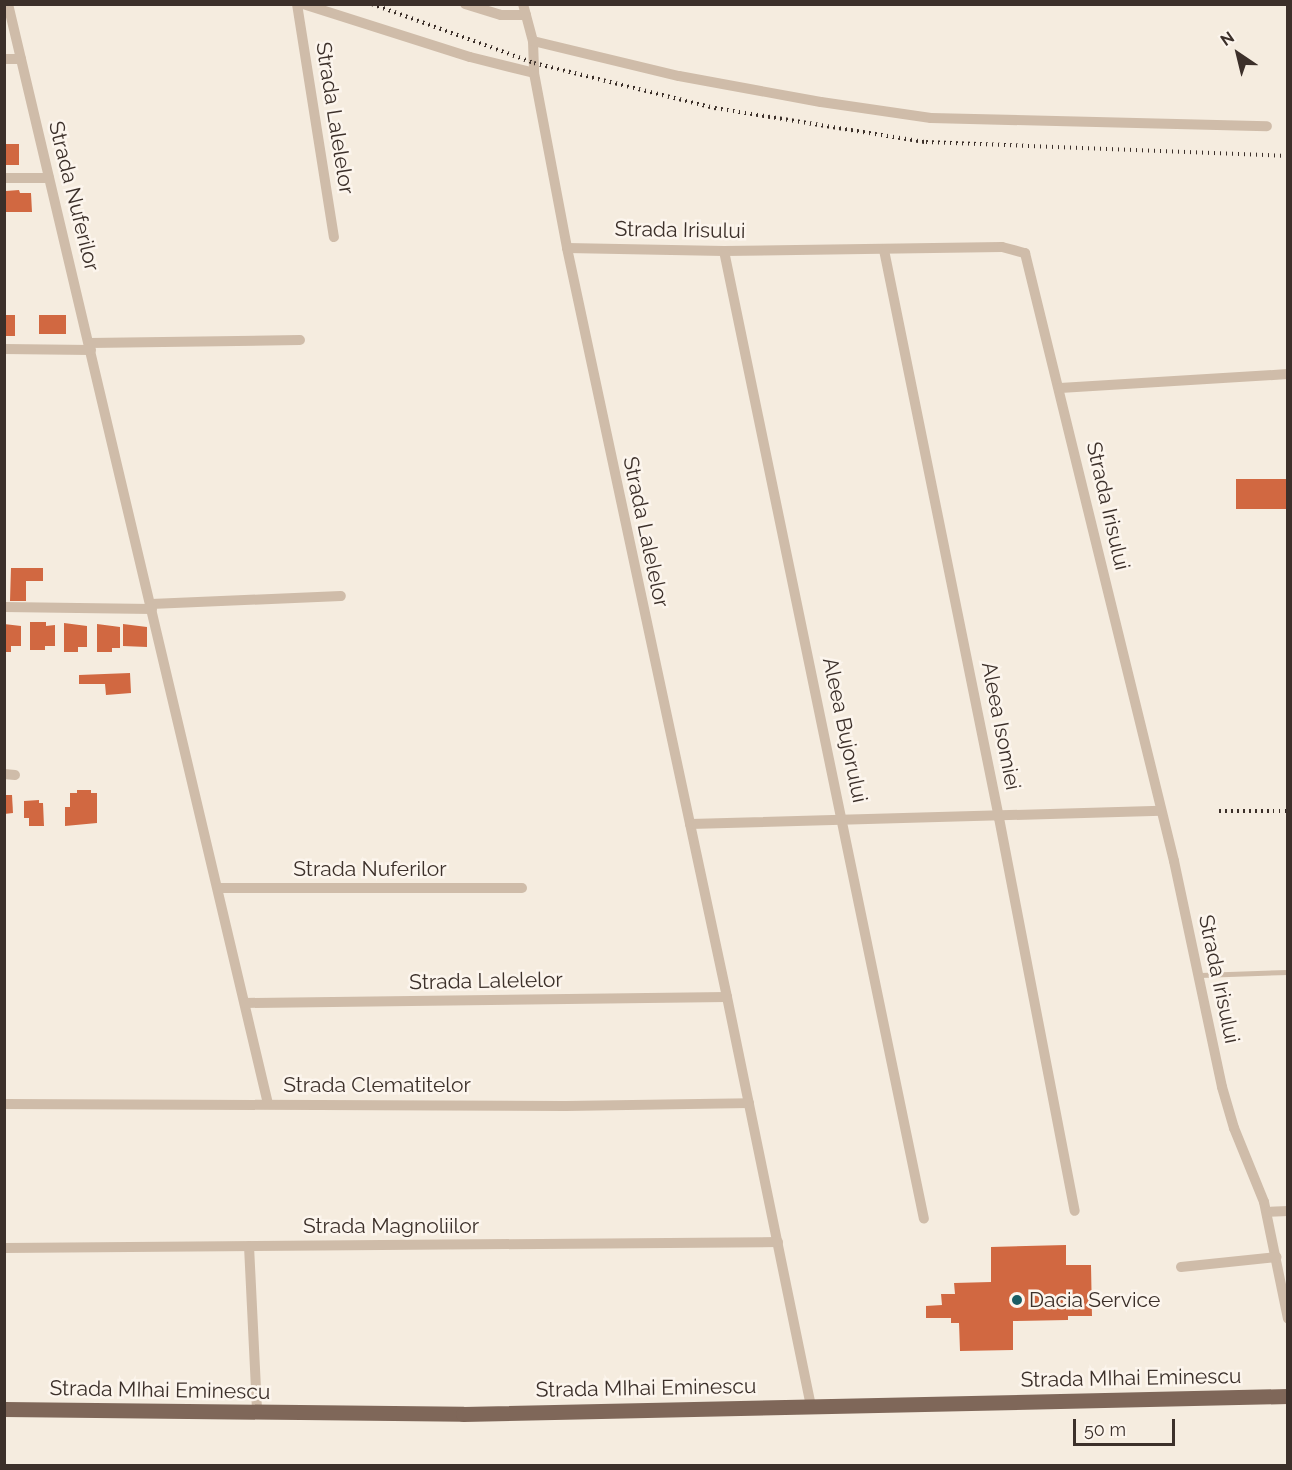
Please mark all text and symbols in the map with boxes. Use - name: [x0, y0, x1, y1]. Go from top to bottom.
- north arrow: [1208, 24, 1268, 84]
- text: N: [1217, 28, 1238, 50]
- street label: Strada Lalelelor: [311, 40, 359, 196]
- street label: Strada Nuferilor: [43, 119, 105, 273]
- street label: Strada Irisului: [614, 216, 746, 244]
- street label: Strada Irisului: [1081, 439, 1135, 573]
- street label: Strada Lalelelor: [618, 454, 674, 610]
- street label: Aleea Bujorului: [817, 655, 873, 805]
- street label: Aleea Isomiei: [976, 660, 1026, 792]
- street label: Strada Nuferilor: [293, 856, 447, 882]
- street label: Strada Irisului: [1193, 912, 1245, 1046]
- street label: Strada Lalelelor: [409, 967, 563, 995]
- street label: Strada Clematitelor: [283, 1072, 471, 1098]
- street label: Strada Magnoliilor: [303, 1213, 479, 1239]
- place label: Dacia Service: [1029, 1287, 1160, 1313]
- marker: Dacia Service: [1010, 1293, 1024, 1307]
- street label: Strada MIhai Eminescu: [1020, 1363, 1242, 1393]
- street label: Strada MIhai Eminescu: [535, 1373, 757, 1403]
- street label: Strada MIhai Eminescu: [49, 1375, 271, 1405]
- scale bar: [1076, 1407, 1178, 1445]
- text: 50 m: [1084, 1419, 1126, 1440]

